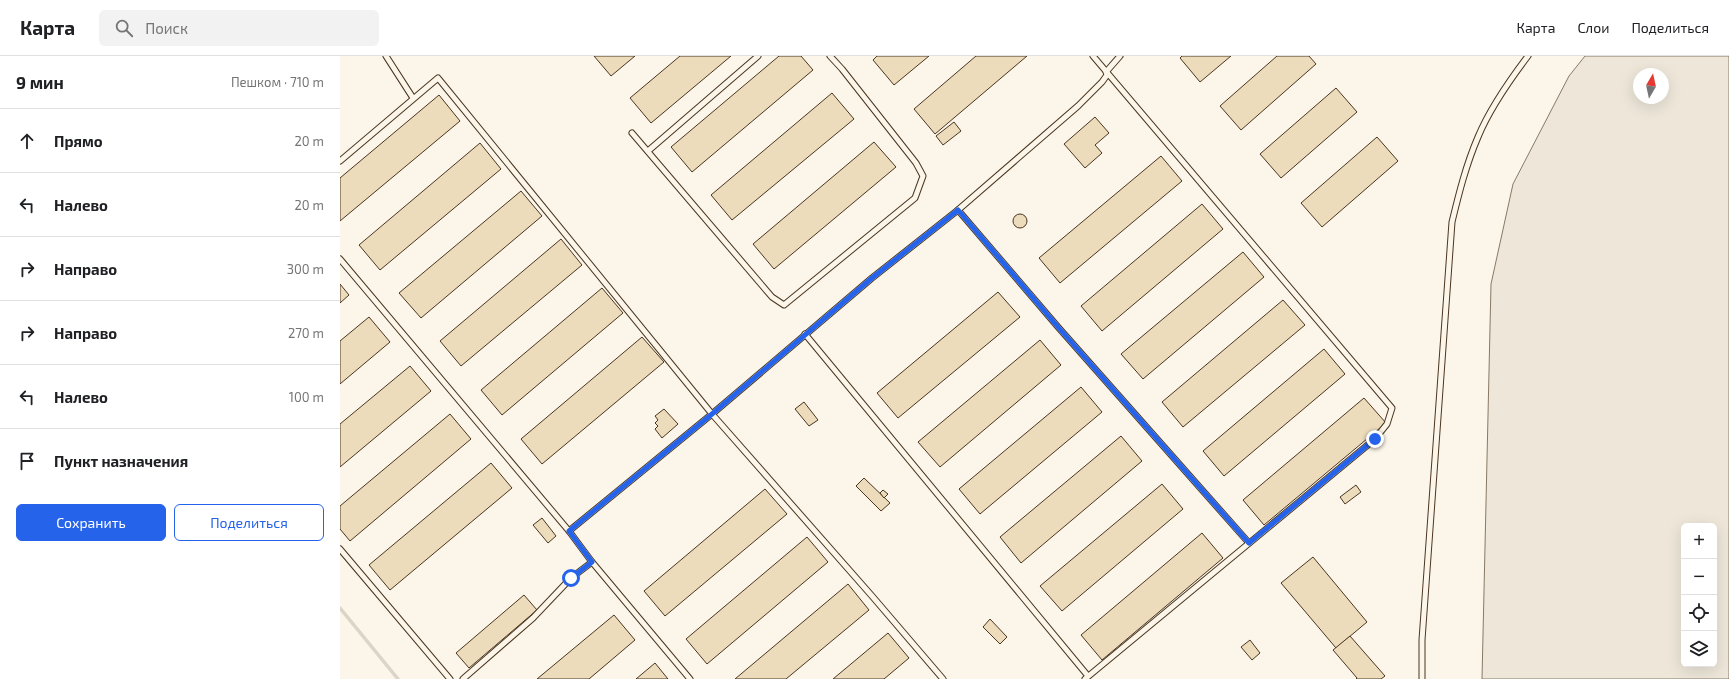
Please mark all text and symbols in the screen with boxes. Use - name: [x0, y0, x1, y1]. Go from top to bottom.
- search box: [99, 10, 379, 46]
- text: Карта: [20, 16, 75, 39]
- icon: search: [113, 17, 135, 39]
- text: Поиск: [145, 19, 188, 37]
- text: Карта: [1516, 19, 1555, 36]
- text: Слои: [1577, 19, 1609, 36]
- text: Поделиться: [1631, 19, 1709, 36]
- north arrow: [1633, 68, 1669, 104]
- text: 9 мин: [16, 72, 64, 92]
- text: Пешком · 710 m: [231, 74, 324, 90]
- icon: ahead: [16, 130, 38, 152]
- text: Прямо: [54, 132, 103, 150]
- text: 20 m: [295, 133, 324, 149]
- icon: left: [16, 194, 38, 216]
- text: Налево: [54, 196, 108, 214]
- text: 20 m: [295, 197, 324, 213]
- icon: right: [16, 258, 38, 280]
- text: Направо: [54, 260, 117, 278]
- text: 300 m: [287, 261, 324, 277]
- icon: right: [16, 322, 38, 344]
- text: Направо: [54, 324, 117, 342]
- text: 270 m: [288, 325, 324, 341]
- icon: left: [16, 386, 38, 408]
- text: Налево: [54, 388, 108, 406]
- text: 100 m: [289, 389, 324, 405]
- route end: [1366, 430, 1384, 448]
- icon: arrive: [16, 450, 38, 472]
- text: Пункт назначения: [54, 452, 188, 470]
- button: Сохранить: [16, 504, 166, 541]
- button: Поделиться: [174, 504, 324, 541]
- map controls: [1681, 523, 1717, 667]
- button: +: [1681, 523, 1717, 559]
- button: −: [1681, 559, 1717, 595]
- route start: [562, 569, 580, 587]
- button: locate: [1681, 595, 1717, 631]
- button: layers: [1681, 631, 1717, 667]

